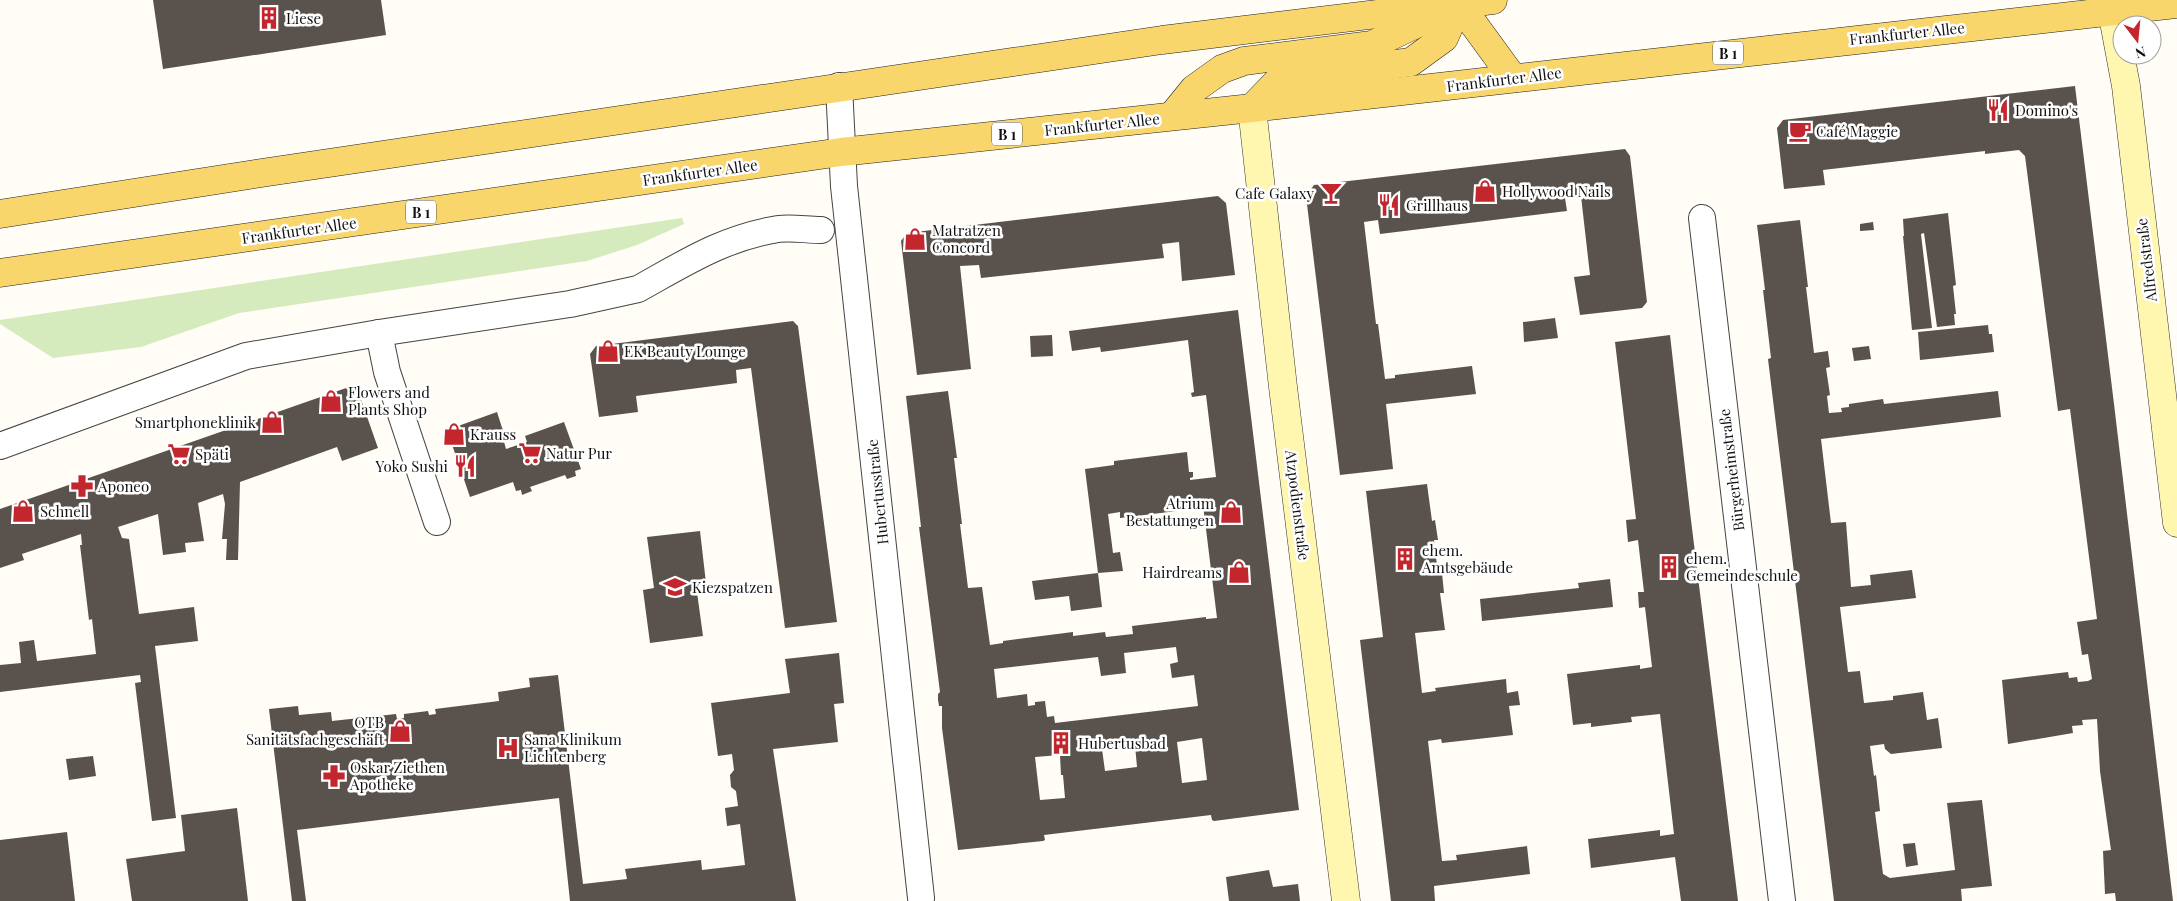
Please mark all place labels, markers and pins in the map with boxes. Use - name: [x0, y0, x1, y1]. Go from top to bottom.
- building icon: Liese: [256, 5, 282, 31]
- place label: Liese: [286, 8, 321, 28]
- restaurant icon: Domino's: [1985, 97, 2011, 123]
- place label: Domino's: [2015, 100, 2078, 120]
- cafe icon: Café Maggie: [1787, 118, 1813, 144]
- place label: Café Maggie: [1816, 121, 1898, 141]
- shop icon: Hollywood Nails: [1472, 178, 1498, 204]
- bar icon: Cafe Galaxy: [1318, 180, 1344, 206]
- place label: Hollywood Nails: [1502, 181, 1611, 201]
- place label: Cafe Galaxy: [1235, 183, 1314, 203]
- restaurant icon: Grillhaus: [1376, 192, 1402, 218]
- place label: Grillhaus: [1406, 195, 1468, 215]
- place label: Matratzen Concord: [932, 220, 1001, 257]
- shop icon: Matratzen Concord: [902, 226, 928, 252]
- shop icon: EK Beauty Lounge: [595, 338, 621, 364]
- place label: EK Beauty Lounge: [624, 341, 746, 361]
- place label: Flowers and Plants Shop: [348, 382, 430, 419]
- shop icon: Flowers and Plants Shop: [318, 388, 344, 414]
- shop icon: Smartphoneklinik: [259, 409, 285, 435]
- place label: Smartphoneklinik: [135, 412, 257, 432]
- shop icon: Krauss: [441, 421, 467, 447]
- place label: Krauss: [470, 424, 516, 444]
- supermarket icon: Natur Pur: [517, 440, 543, 466]
- supermarket icon: Späti: [166, 441, 192, 467]
- place label: Natur Pur: [546, 443, 612, 463]
- place label: Späti: [195, 444, 230, 464]
- restaurant icon: Yoko Sushi: [452, 453, 478, 479]
- place label: Yoko Sushi: [375, 456, 449, 476]
- pharmacy icon: Aponeo: [69, 473, 95, 499]
- place label: Aponeo: [97, 476, 149, 496]
- place label: Atrium Bestattungen: [1126, 493, 1215, 530]
- shop icon: Schnell: [10, 498, 36, 524]
- shop icon: Atrium Bestattungen: [1218, 499, 1244, 525]
- place label: Schnell: [40, 501, 89, 521]
- place label: ehem. Amtsgebäude: [1421, 540, 1513, 577]
- building icon: ehem. Amtsgebäude: [1392, 546, 1418, 572]
- place label: ehem. Gemeindeschule: [1686, 548, 1798, 585]
- building icon: ehem. Gemeindeschule: [1656, 554, 1682, 580]
- shop icon: Hairdreams: [1226, 559, 1252, 585]
- place label: Hairdreams: [1142, 562, 1222, 582]
- school or university icon: Kiezspatzen: [662, 574, 688, 600]
- place label: Kiezspatzen: [692, 577, 773, 597]
- place label: OTB Sanitätsfachgeschäft: [246, 712, 385, 749]
- shop icon: OTB Sanitätsfachgeschäft: [387, 718, 413, 744]
- place label: Sana Klinikum Lichtenberg: [524, 729, 622, 766]
- building icon: Hubertusbad: [1048, 730, 1074, 756]
- place label: Hubertusbad: [1078, 733, 1166, 753]
- hospital icon: Sana Klinikum Lichtenberg: [495, 735, 521, 761]
- place label: Oskar Ziethen Apotheke: [349, 757, 445, 794]
- pharmacy icon: Oskar Ziethen Apotheke: [321, 763, 347, 789]

